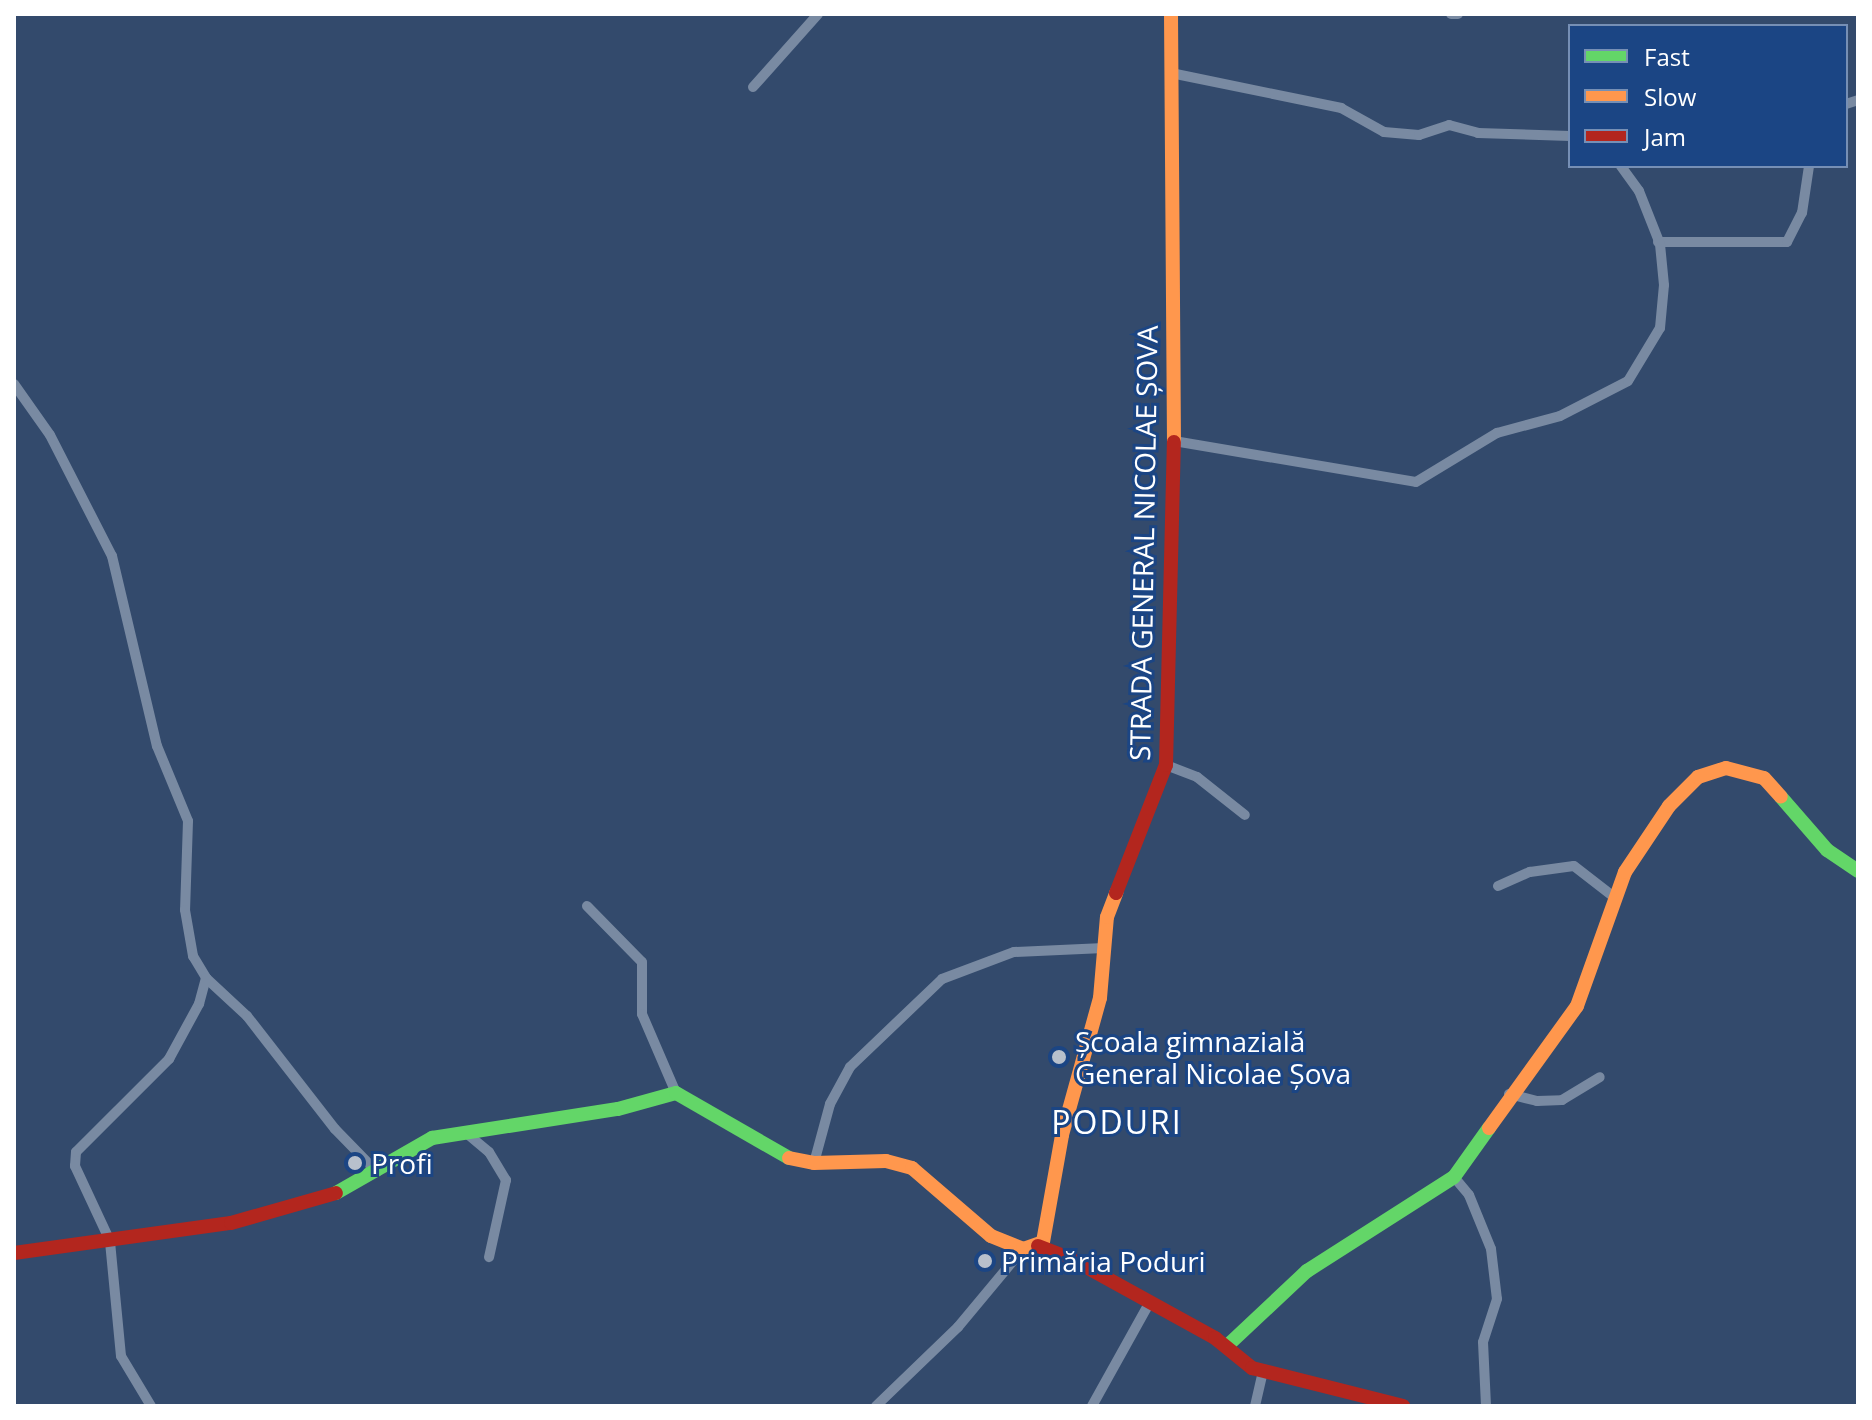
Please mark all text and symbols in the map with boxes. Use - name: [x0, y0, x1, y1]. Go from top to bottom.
- legend: [1568, 24, 1848, 168]
- text: Fast: [1644, 40, 1690, 73]
- text: Slow: [1644, 80, 1696, 113]
- text: Jam: [1644, 120, 1686, 153]
- street label: STRADA GENERAL NICOLAE ȘOVA: [1122, 325, 1164, 761]
- place label: Școala gimnazială General Nicolae Șova: [1075, 1024, 1351, 1090]
- marker: Școala gimnazială General Nicolae Șova: [1050, 1048, 1068, 1066]
- district label: PODURI: [1051, 1103, 1183, 1141]
- place label: Profi: [371, 1146, 433, 1180]
- marker: Profi: [346, 1154, 364, 1172]
- place label: Primăria Poduri: [1001, 1244, 1206, 1278]
- marker: Primăria Poduri: [976, 1252, 994, 1270]

